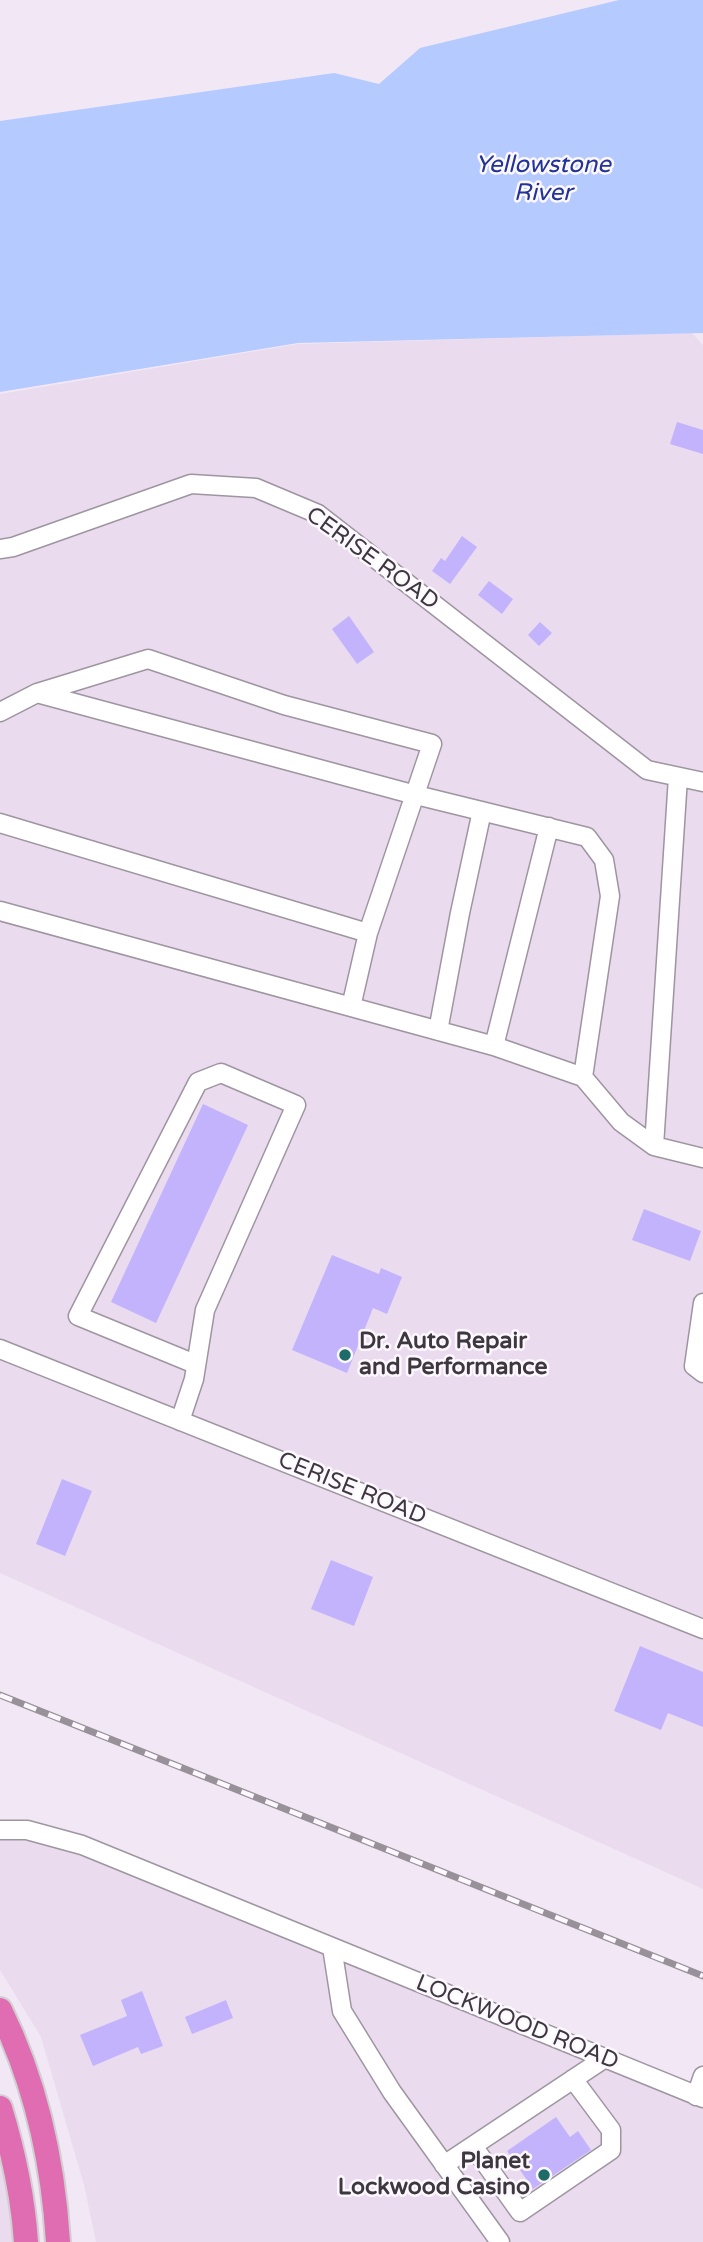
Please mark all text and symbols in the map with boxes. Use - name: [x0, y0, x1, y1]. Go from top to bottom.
- water label: Yellowstone River: [475, 152, 611, 208]
- street label: CERISE ROAD: [300, 502, 444, 616]
- place label: Dr. Auto Repair and Performance: [359, 1328, 548, 1382]
- marker: Dr. Auto Repair and Performance: [337, 1347, 353, 1363]
- street label: CERISE ROAD: [274, 1447, 430, 1531]
- street label: LOCKWOOD ROAD: [412, 1970, 622, 2076]
- place label: Planet Lockwood Casino: [338, 2148, 530, 2202]
- marker: Planet Lockwood Casino: [536, 2167, 552, 2183]

